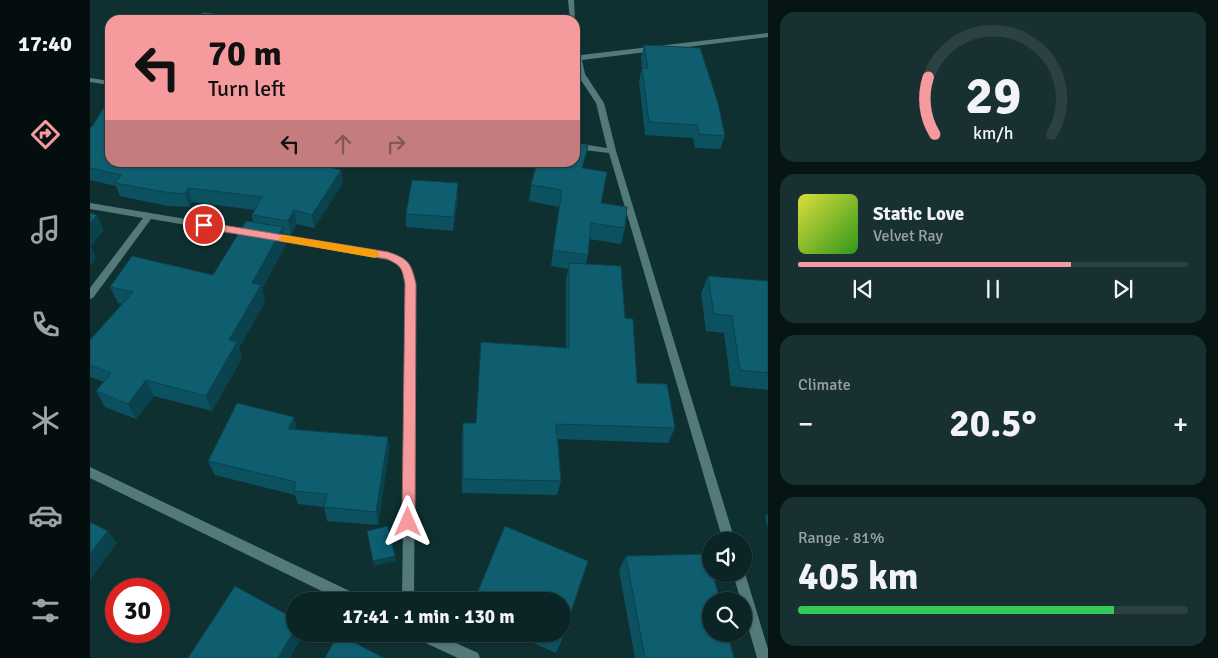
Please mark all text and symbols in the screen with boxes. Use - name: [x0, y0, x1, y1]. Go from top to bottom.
- text: 17:40: [18, 30, 72, 57]
- text: 70 m: [208, 32, 282, 75]
- icon: left: [125, 35, 190, 100]
- text: 29: [965, 64, 1021, 128]
- text: Turn left: [208, 75, 286, 102]
- icon: directions: [28, 117, 63, 152]
- text: km/h: [973, 122, 1013, 144]
- icon: left: [276, 130, 304, 158]
- icon: ahead: [329, 130, 357, 158]
- icon: right: [382, 130, 410, 158]
- text: Static Love: [873, 202, 964, 226]
- pin: [183, 204, 225, 246]
- icon: arrive: [190, 211, 218, 239]
- icon: music: [28, 212, 63, 247]
- text: Velvet Ray: [873, 226, 943, 246]
- icon: previous: [849, 275, 877, 303]
- icon: pause: [979, 275, 1007, 303]
- icon: next: [1109, 275, 1137, 303]
- icon: phone: [28, 307, 63, 342]
- text: Climate: [798, 375, 851, 395]
- text: 20.5°: [949, 400, 1037, 447]
- icon: climate: [28, 403, 63, 438]
- text: −: [798, 407, 813, 441]
- text: +: [1173, 407, 1188, 441]
- position arrow: [381, 495, 433, 547]
- icon: car: [28, 498, 63, 533]
- text: Range · 81%: [798, 528, 884, 548]
- map controls: [702, 532, 752, 642]
- button: sound: [702, 532, 752, 582]
- text: 405 km: [798, 553, 919, 600]
- speed limit sign: 30: [105, 578, 170, 643]
- button: search: [702, 592, 752, 642]
- icon: filters: [28, 593, 63, 628]
- text: 17:41 · 1 min · 130 m: [342, 605, 515, 629]

